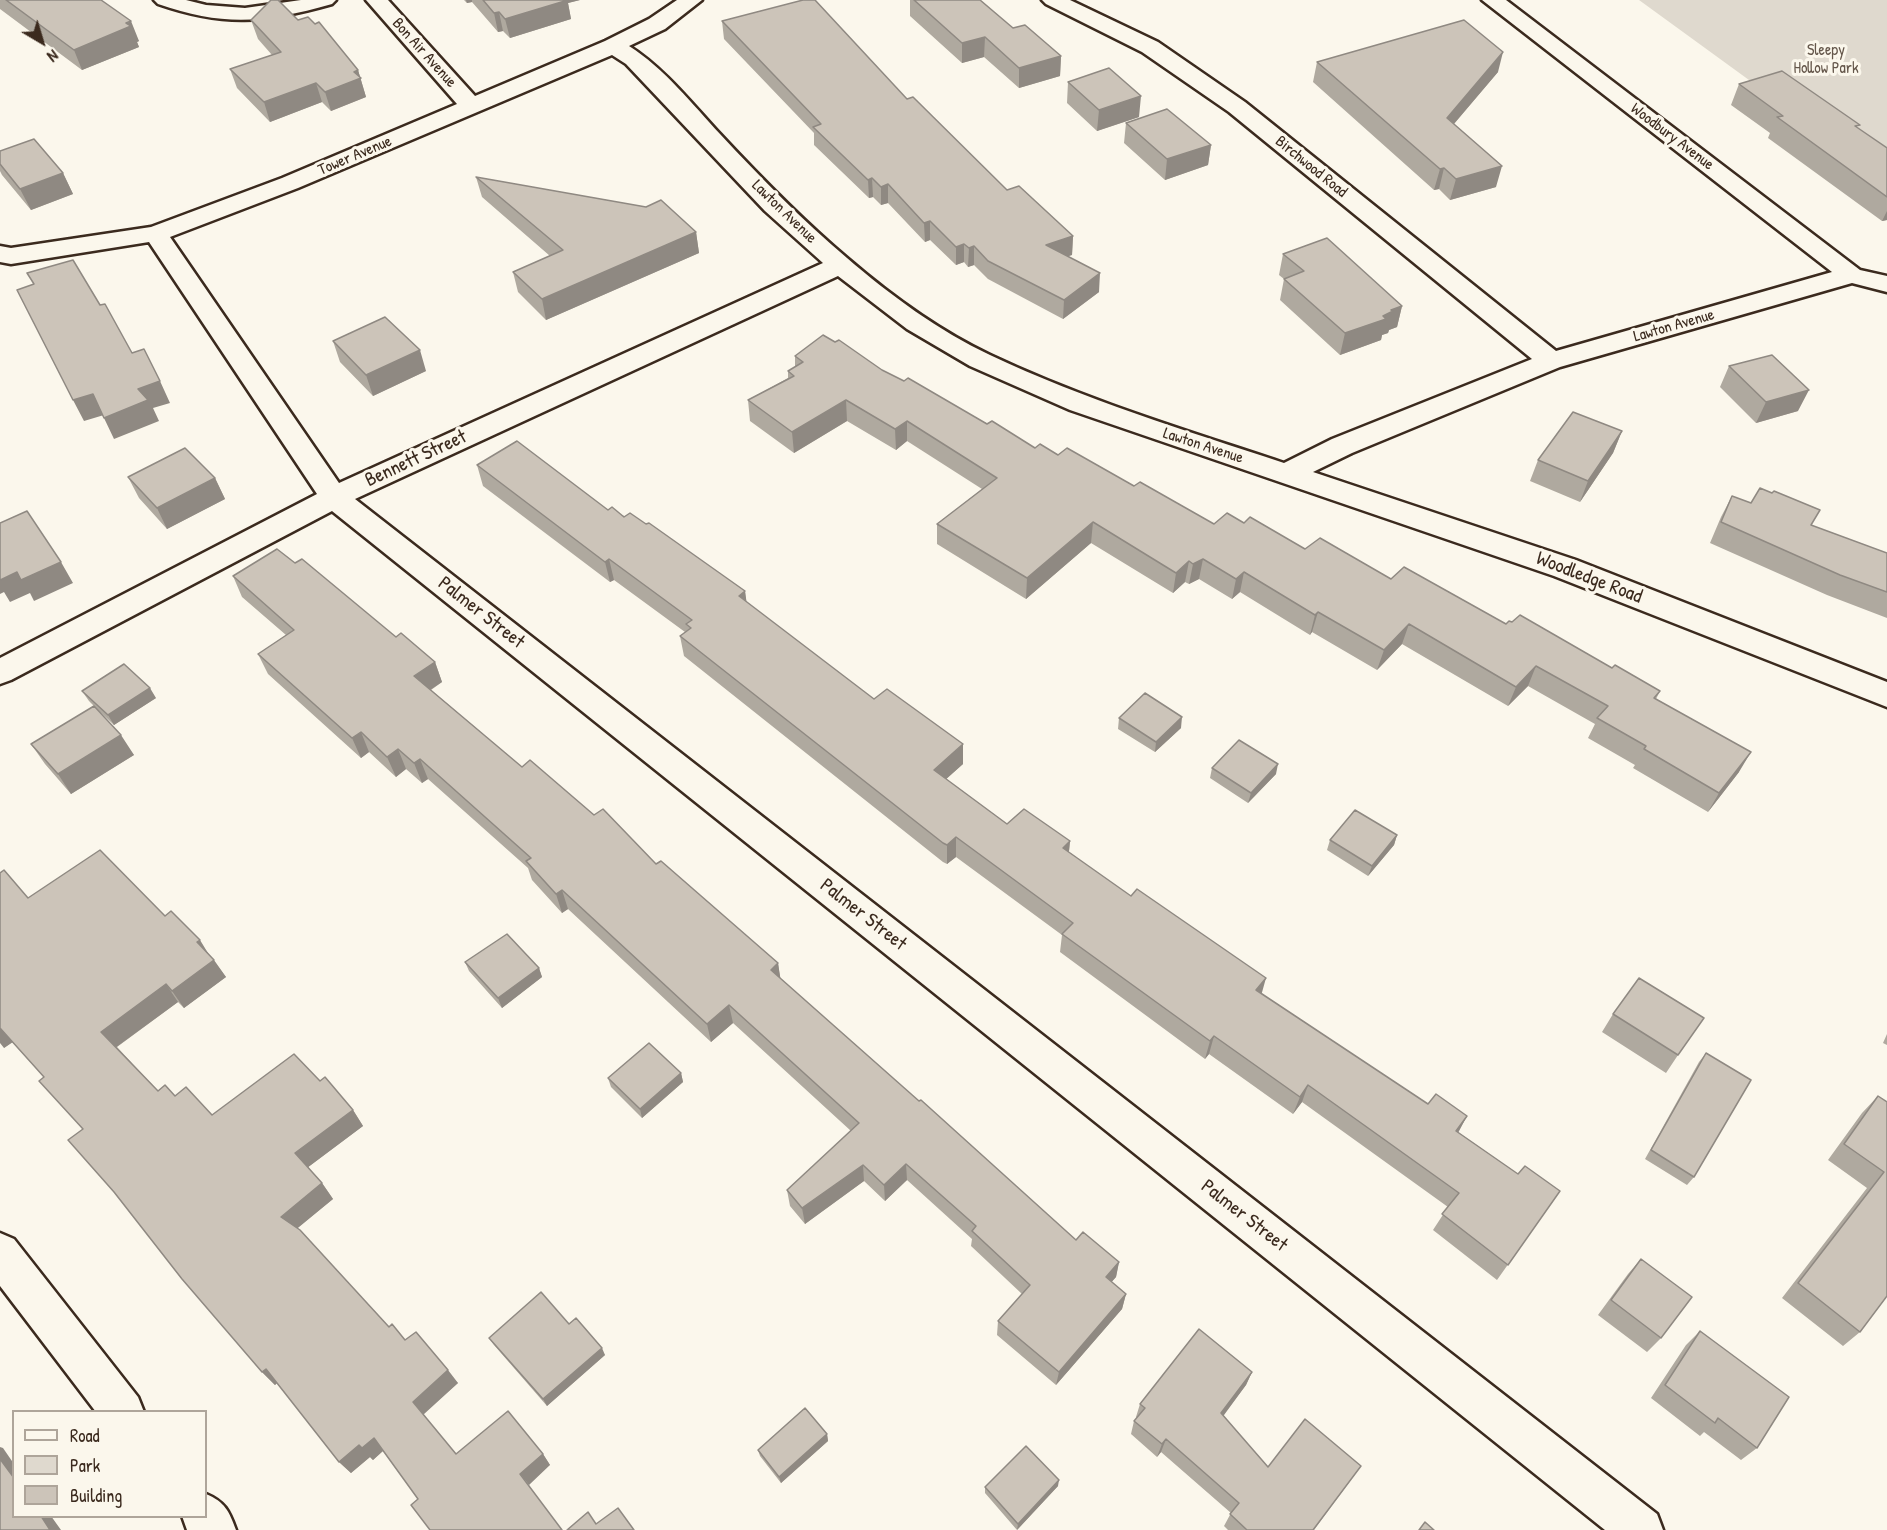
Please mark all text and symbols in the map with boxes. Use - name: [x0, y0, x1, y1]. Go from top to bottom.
- north arrow: [12, 12, 72, 72]
- street label: Bon Air Avenue: [388, 14, 460, 92]
- park label: Sleepy Hollow Park: [1793, 41, 1859, 79]
- text: N: [43, 45, 63, 67]
- street label: Woodbury Avenue: [1627, 99, 1717, 175]
- street label: Tower Avenue: [315, 132, 395, 180]
- street label: Birchwood Road: [1271, 132, 1351, 202]
- street label: Lawton Avenue: [747, 176, 821, 248]
- street label: Lawton Avenue: [1631, 305, 1717, 347]
- street label: Lawton Avenue: [1161, 424, 1245, 468]
- street label: Bennett Street: [362, 425, 470, 493]
- street label: Woodledge Road: [1533, 547, 1645, 609]
- street label: Palmer Street: [433, 572, 529, 654]
- street label: Palmer Street: [815, 874, 911, 956]
- street label: Palmer Street: [1196, 1175, 1292, 1257]
- legend: [12, 1410, 207, 1518]
- text: Road: [70, 1423, 100, 1448]
- text: Park: [70, 1453, 100, 1478]
- text: Building: [70, 1483, 122, 1508]

